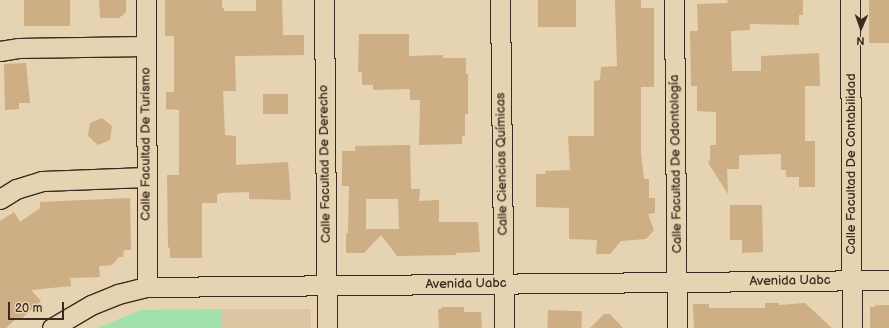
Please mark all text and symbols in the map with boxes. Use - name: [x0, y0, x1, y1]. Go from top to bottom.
- north arrow: [841, 8, 881, 48]
- text: N: [856, 34, 865, 47]
- street label: Calle Facultad De Turismo: [138, 67, 154, 221]
- street label: Calle Facultad De Contabilidad: [843, 73, 859, 255]
- street label: Calle Facultad De Odontología: [667, 75, 685, 253]
- street label: Calle Facultad De Derecho: [316, 85, 334, 243]
- street label: Calle Ciencias Químicas: [493, 92, 511, 236]
- street label: Avenida Uabc: [749, 272, 831, 290]
- street label: Avenida Uabc: [425, 275, 507, 293]
- scale bar: [10, 294, 66, 320]
- text: 20 m: [15, 301, 42, 316]

